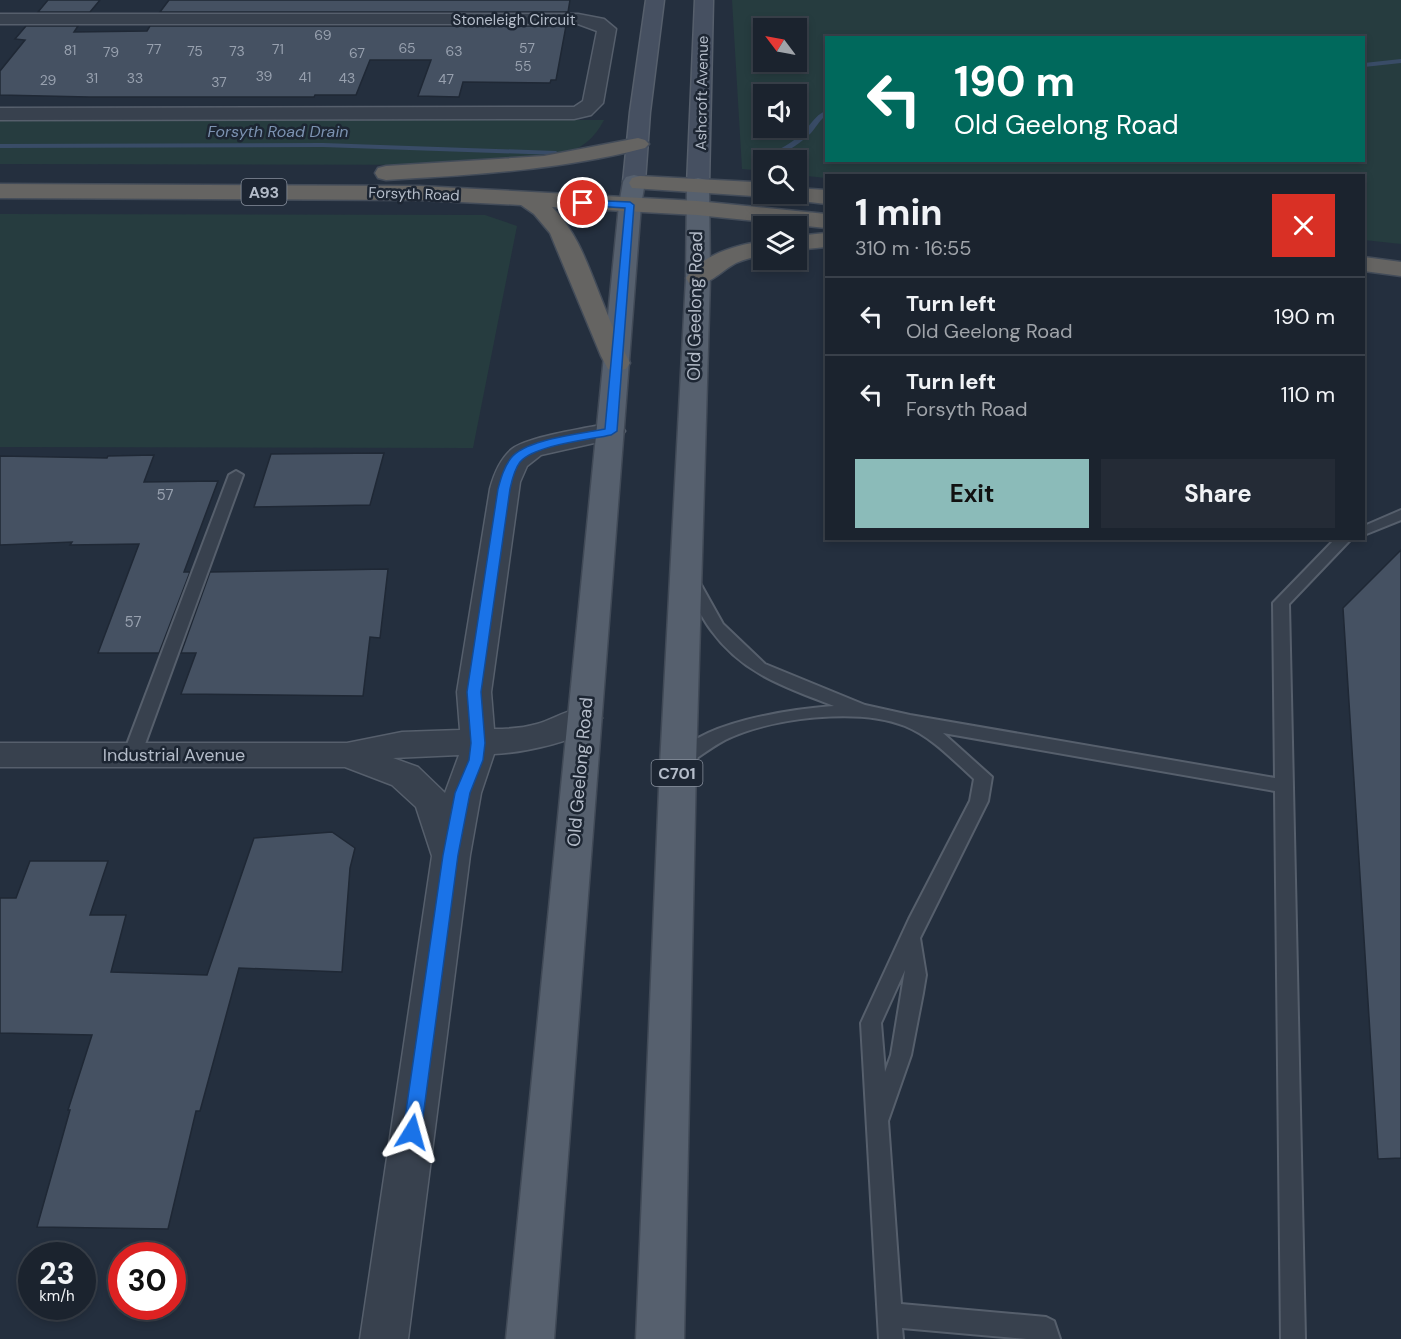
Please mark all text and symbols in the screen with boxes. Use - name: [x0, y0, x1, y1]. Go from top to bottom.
- street label: Stoneleigh Circuit: [452, 10, 576, 30]
- north arrow: [753, 18, 807, 72]
- map controls: [753, 18, 807, 270]
- house number: 69: [314, 26, 332, 44]
- street label: Ashcroft Avenue: [691, 35, 713, 151]
- house number: 65: [398, 39, 416, 57]
- house number: 57: [519, 39, 535, 57]
- house number: 77: [147, 40, 161, 58]
- house number: 71: [272, 40, 284, 58]
- house number: 81: [64, 41, 76, 59]
- house number: 75: [187, 42, 203, 60]
- house number: 73: [229, 42, 245, 60]
- house number: 63: [445, 42, 463, 60]
- house number: 79: [103, 43, 119, 61]
- house number: 67: [349, 44, 365, 62]
- text: 190 m: [954, 54, 1075, 109]
- house number: 55: [514, 57, 532, 75]
- icon: left: [855, 60, 933, 138]
- house number: 39: [256, 67, 273, 85]
- house number: 41: [299, 68, 311, 86]
- house number: 31: [86, 69, 98, 87]
- house number: 33: [127, 69, 143, 87]
- house number: 43: [339, 69, 355, 87]
- house number: 47: [438, 70, 454, 88]
- house number: 29: [40, 71, 57, 89]
- house number: 37: [211, 73, 227, 91]
- button: sound: [753, 84, 807, 138]
- text: Old Geelong Road: [954, 107, 1179, 142]
- water label: Forsyth Road Drain: [208, 121, 348, 142]
- button: search: [753, 150, 807, 204]
- pin: [557, 177, 608, 228]
- road number: A93: [242, 179, 286, 205]
- street label: Forsyth Road: [368, 182, 460, 206]
- icon: arrive: [566, 186, 599, 219]
- text: 1 min: [855, 189, 943, 236]
- button: close: [1272, 194, 1335, 257]
- button: layers: [753, 216, 807, 270]
- street label: Old Geelong Road: [682, 231, 708, 381]
- text: 310 m · 16:55: [855, 235, 971, 261]
- text: Turn left: [906, 289, 996, 318]
- icon: left: [855, 300, 888, 333]
- text: 190 m: [1274, 302, 1335, 331]
- text: Old Geelong Road: [906, 318, 1073, 344]
- text: Turn left: [906, 367, 996, 396]
- icon: left: [855, 378, 888, 411]
- text: 110 m: [1281, 380, 1335, 409]
- text: Forsyth Road: [906, 396, 1028, 422]
- button: Exit: [855, 459, 1089, 528]
- button: Share: [1101, 459, 1335, 528]
- house number: 57: [157, 485, 173, 505]
- house number: 57: [125, 612, 141, 632]
- street label: Old Geelong Road: [562, 696, 598, 848]
- street label: Industrial Avenue: [103, 743, 245, 767]
- road number: C701: [652, 760, 702, 786]
- position arrow: [380, 1100, 444, 1164]
- speed limit sign: 30: [108, 1242, 186, 1320]
- text: 23: [39, 1254, 75, 1293]
- text: km/h: [39, 1286, 75, 1306]

